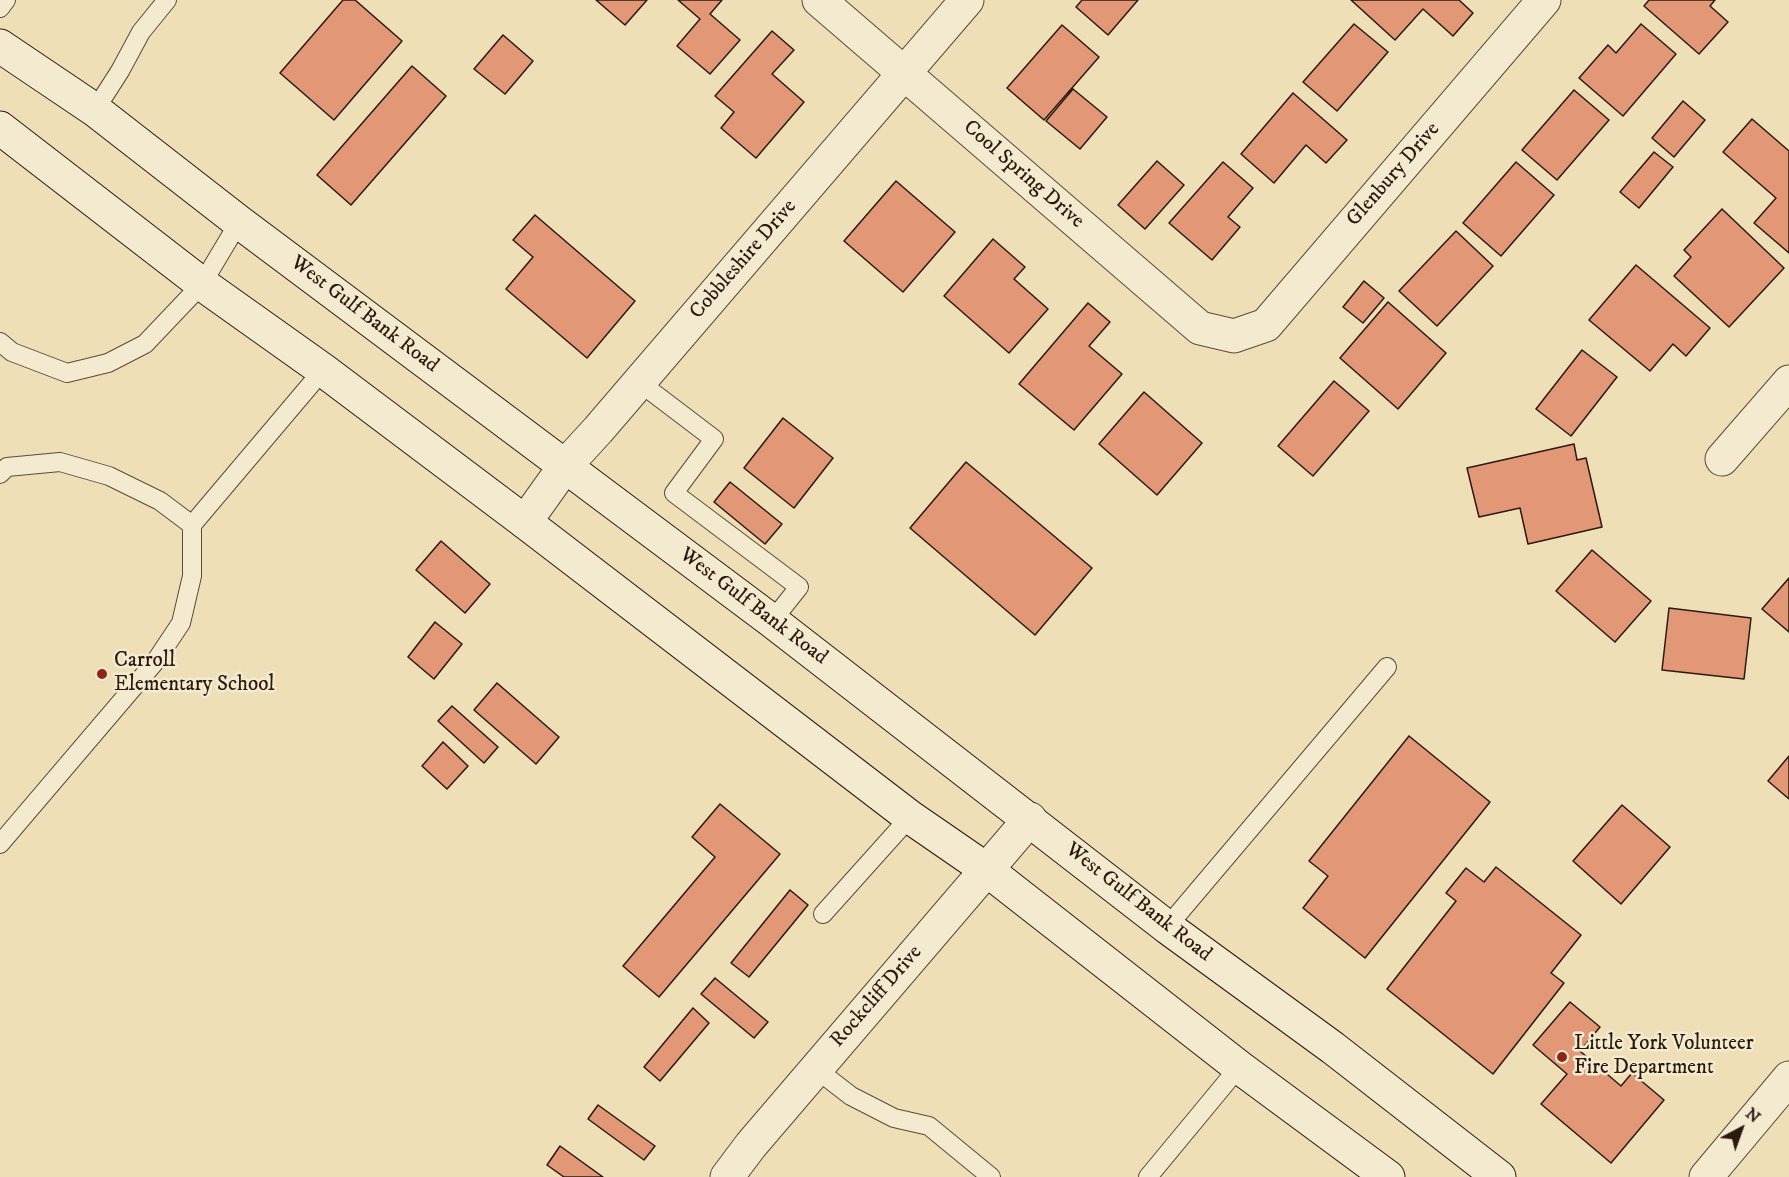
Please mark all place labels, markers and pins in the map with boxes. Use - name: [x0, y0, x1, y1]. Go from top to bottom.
- place label: Carroll Elementary School: [114, 649, 275, 699]
- marker: Carroll Elementary School: [95, 667, 109, 681]
- place label: Little York Volunteer Fire Department: [1574, 1032, 1753, 1082]
- marker: Little York Volunteer Fire Department: [1555, 1050, 1569, 1064]

